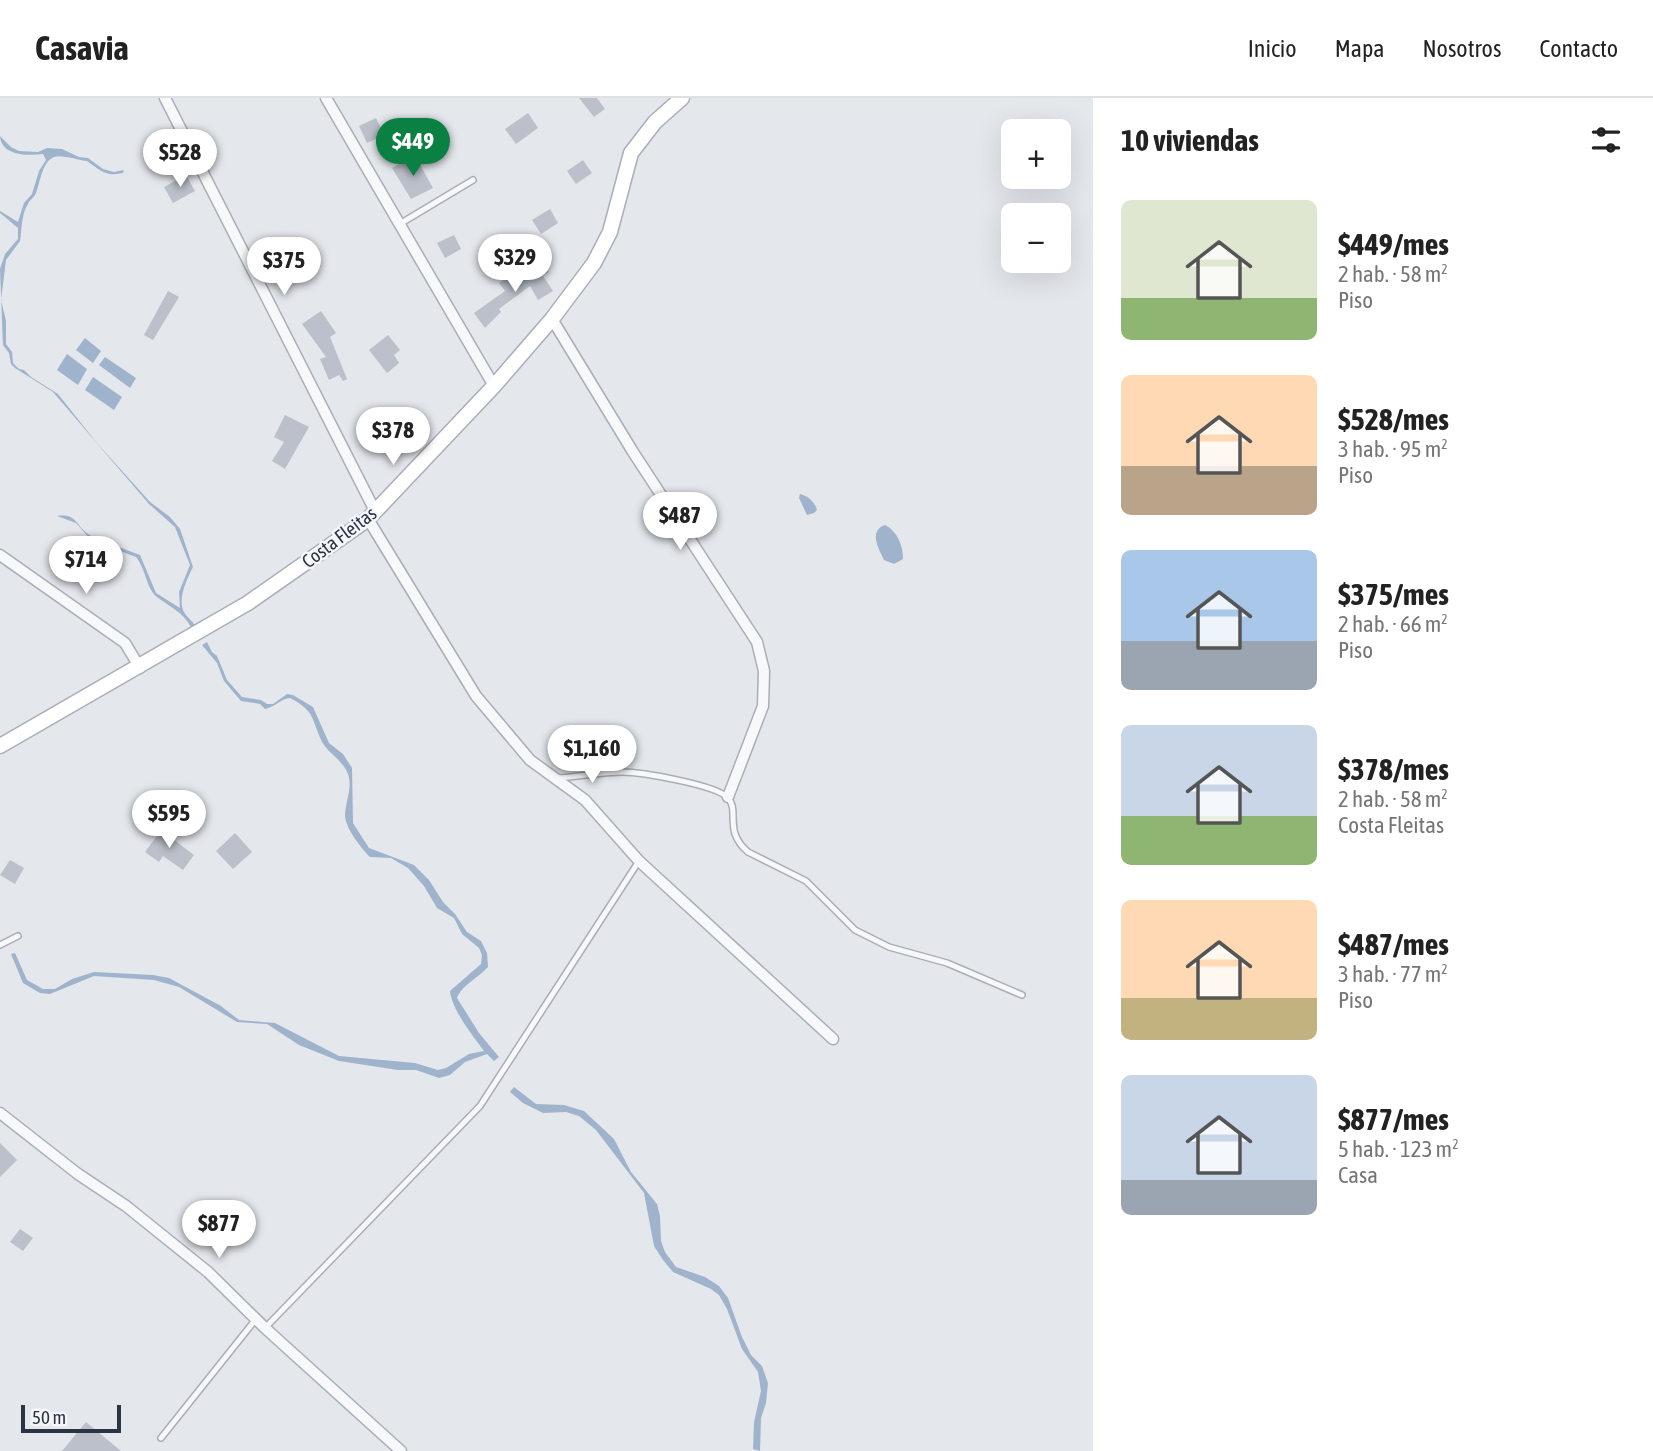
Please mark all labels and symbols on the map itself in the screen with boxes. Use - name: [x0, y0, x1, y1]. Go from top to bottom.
- pin: $449: [372, 118, 454, 178]
- pin: $528: [139, 130, 221, 189]
- pin: $329: [474, 234, 556, 294]
- pin: $375: [243, 238, 325, 297]
- pin: $378: [352, 408, 434, 467]
- pin: $487: [639, 492, 721, 552]
- street label: Costa Fleitas: [297, 502, 381, 572]
- pin: $714: [45, 536, 127, 596]
- pin: $1,160: [535, 726, 649, 785]
- pin: $595: [128, 790, 210, 850]
- pin: $877: [178, 1200, 260, 1260]
- scale bar: [21, 1402, 121, 1434]

